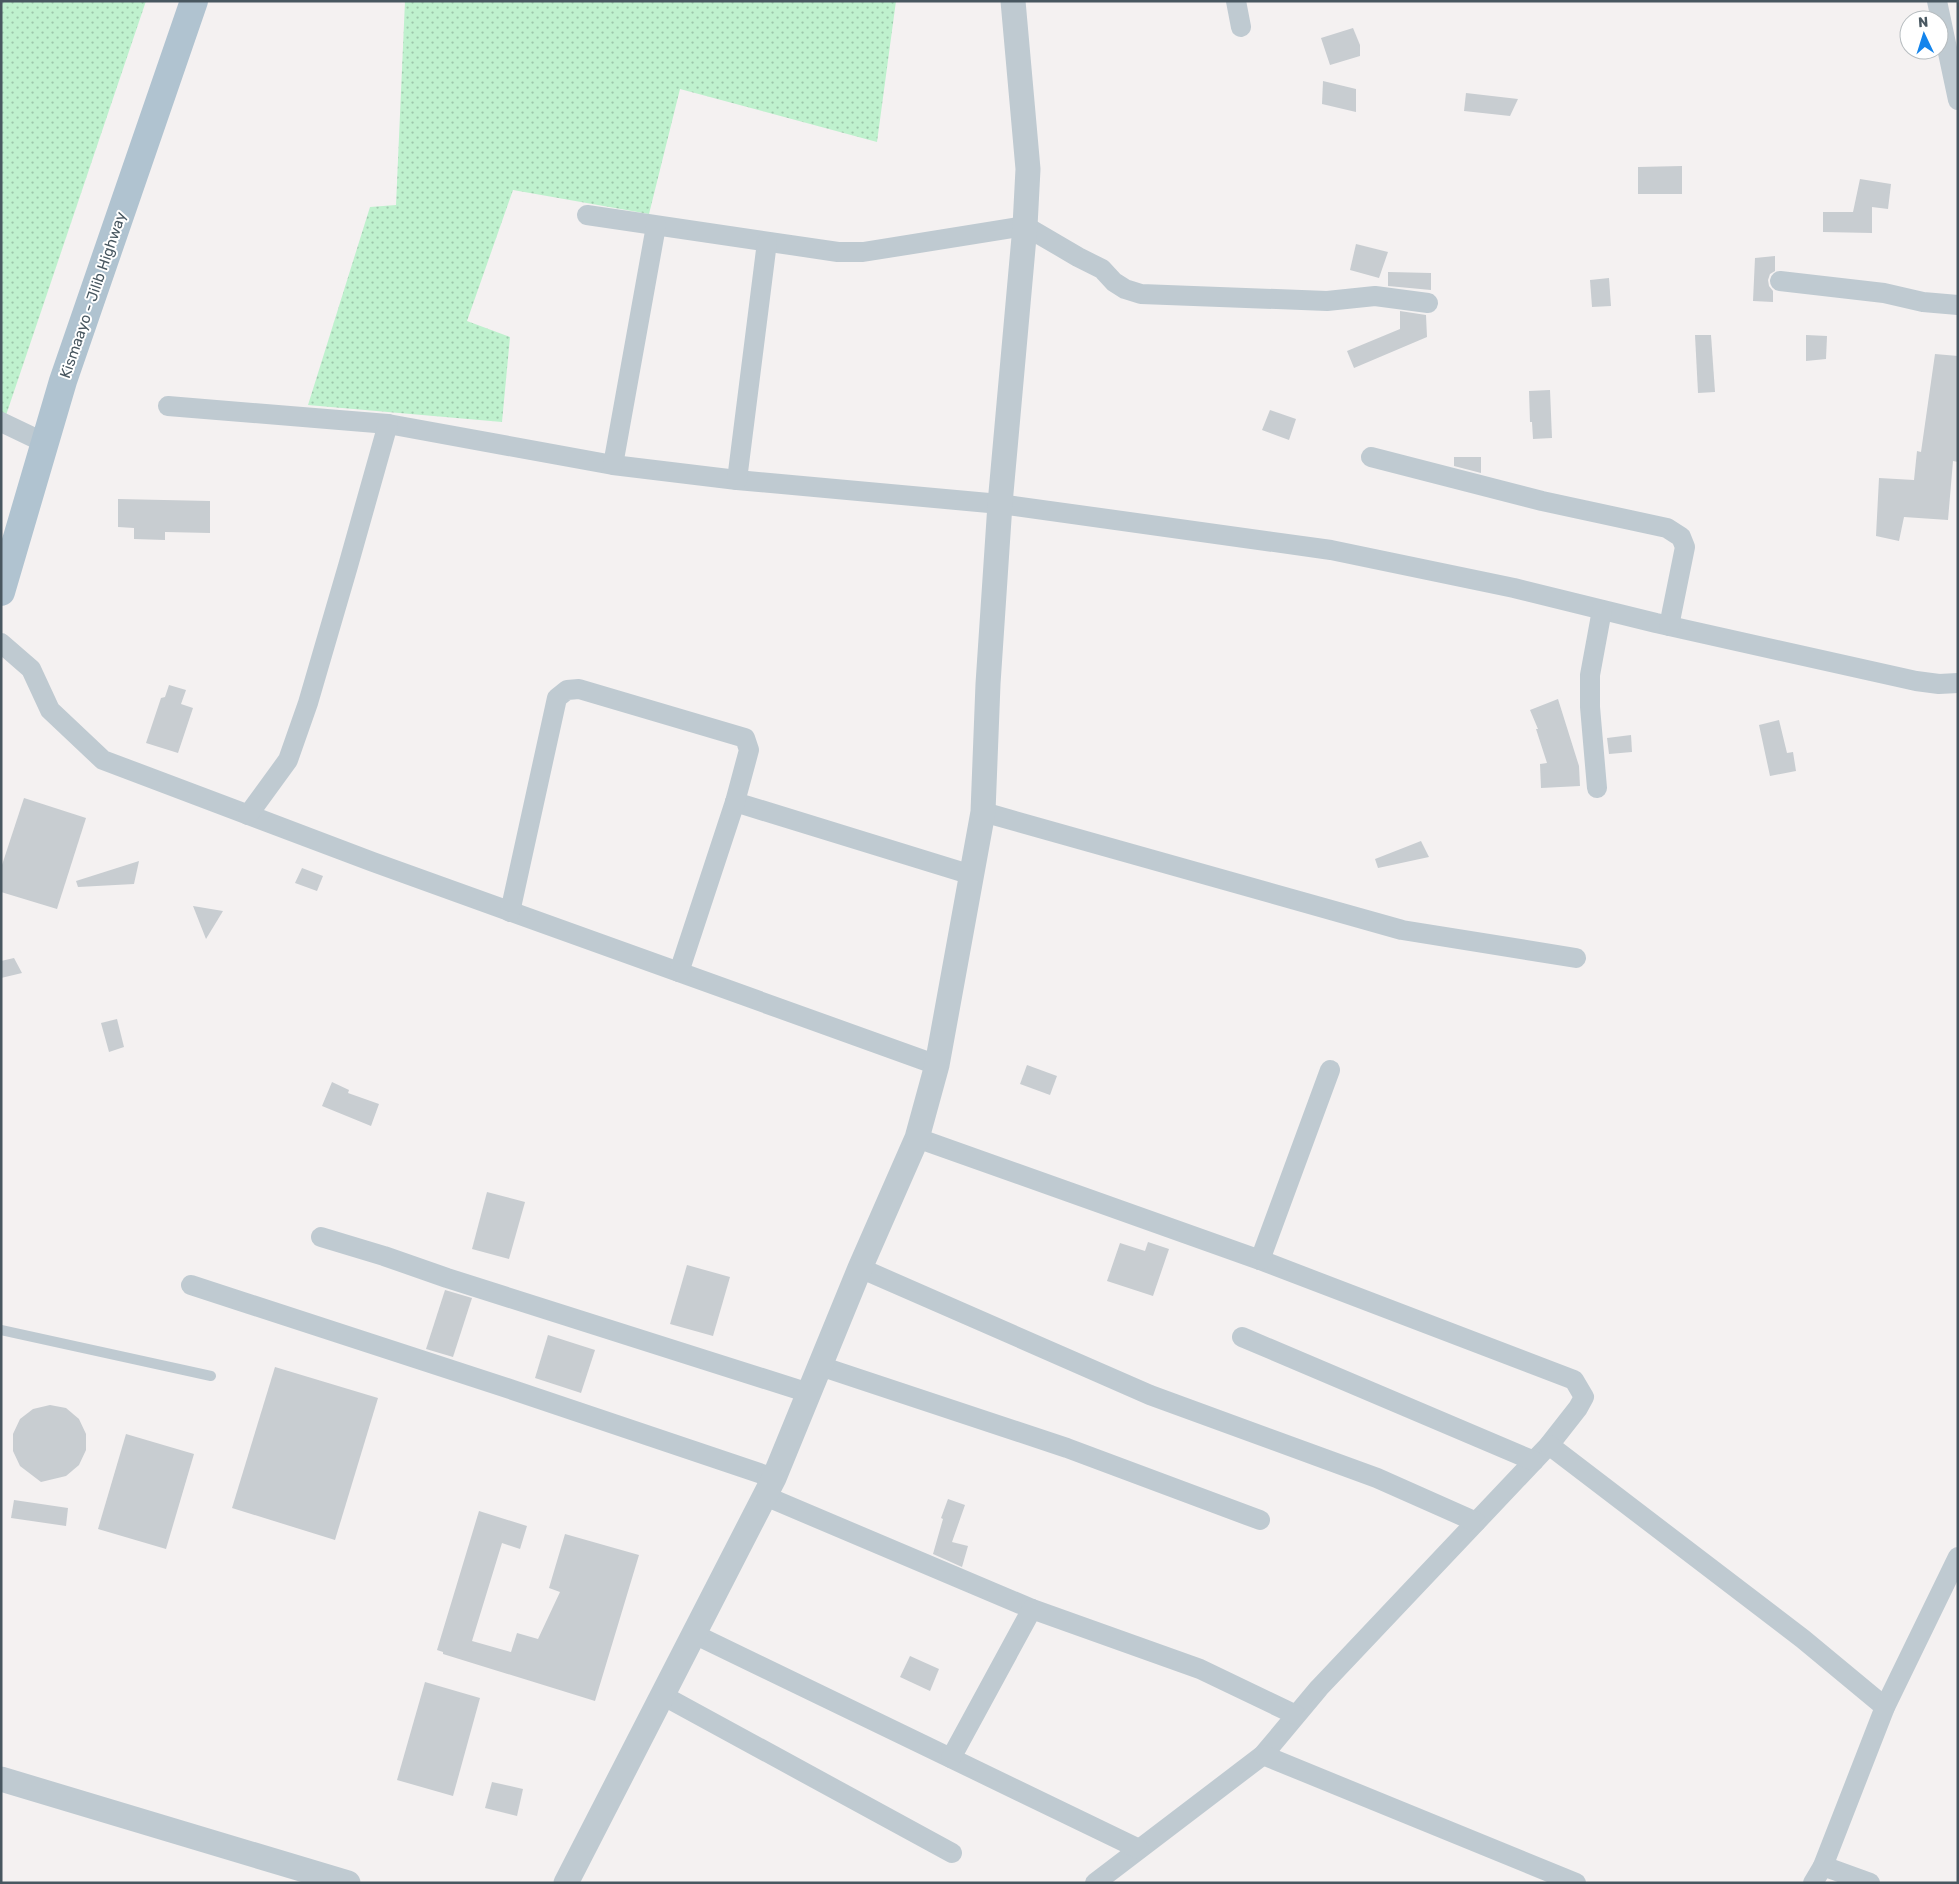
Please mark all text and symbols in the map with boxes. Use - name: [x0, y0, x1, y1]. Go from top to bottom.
- north arrow: [1899, 10, 1949, 60]
- text: N: [1918, 14, 1929, 31]
- street label: Kismaayo - Jilib Highway: [56, 209, 130, 381]

